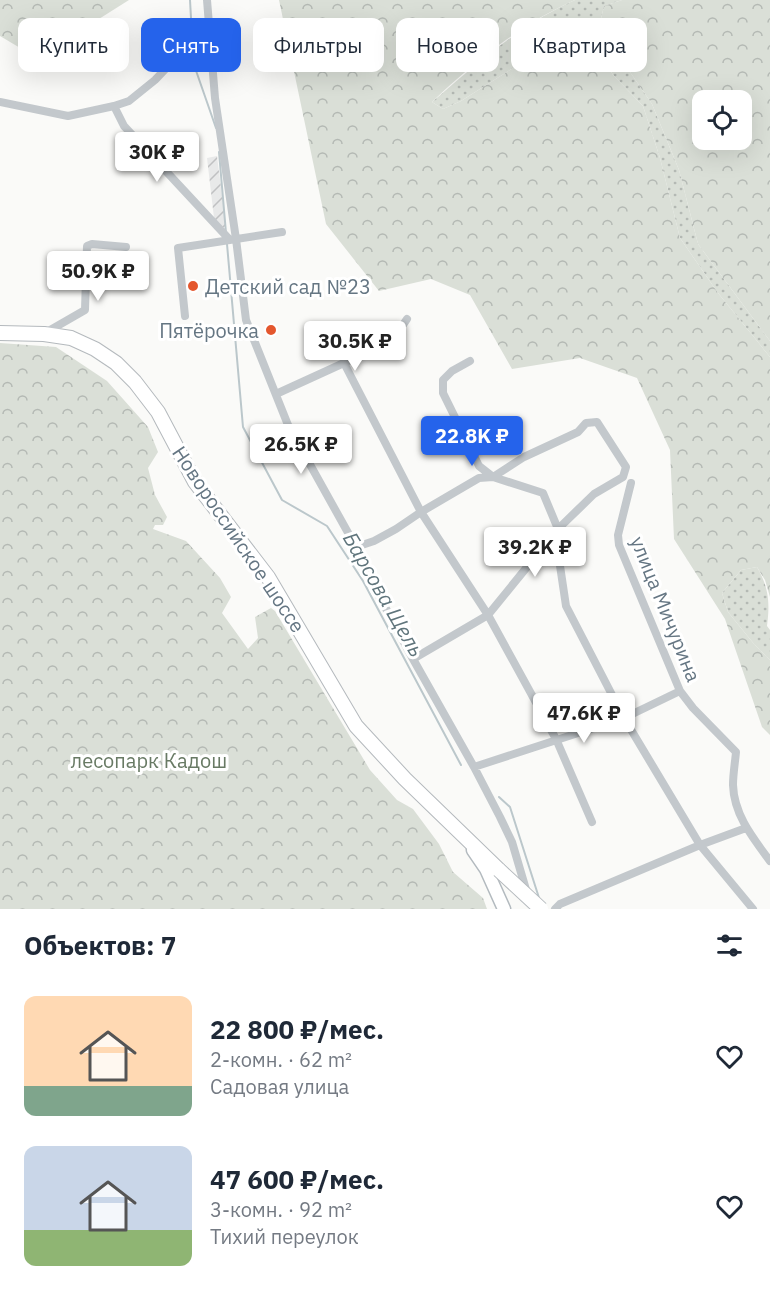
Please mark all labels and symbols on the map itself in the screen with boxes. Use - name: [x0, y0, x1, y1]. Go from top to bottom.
- pin: 30K ₽: [115, 132, 199, 183]
- pin: 50.9K ₽: [43, 251, 153, 302]
- place label: Детский сад №23: [205, 273, 371, 300]
- marker: Детский сад №23: [186, 279, 200, 293]
- place label: Пятёрочка: [159, 317, 259, 344]
- pin: 30.5K ₽: [300, 321, 410, 372]
- marker: Пятёрочка: [264, 323, 278, 337]
- pin: 22.8K ₽: [417, 416, 527, 467]
- pin: 26.5K ₽: [246, 424, 356, 475]
- street label: Новороссийское шоссе: [166, 440, 312, 638]
- water label: Барсова Щель: [337, 526, 431, 662]
- pin: 39.2K ₽: [480, 527, 590, 578]
- street label: улица Мичурина: [625, 532, 708, 686]
- pin: 47.6K ₽: [529, 693, 639, 744]
- park label: лесопарк Кадош: [71, 747, 227, 774]

